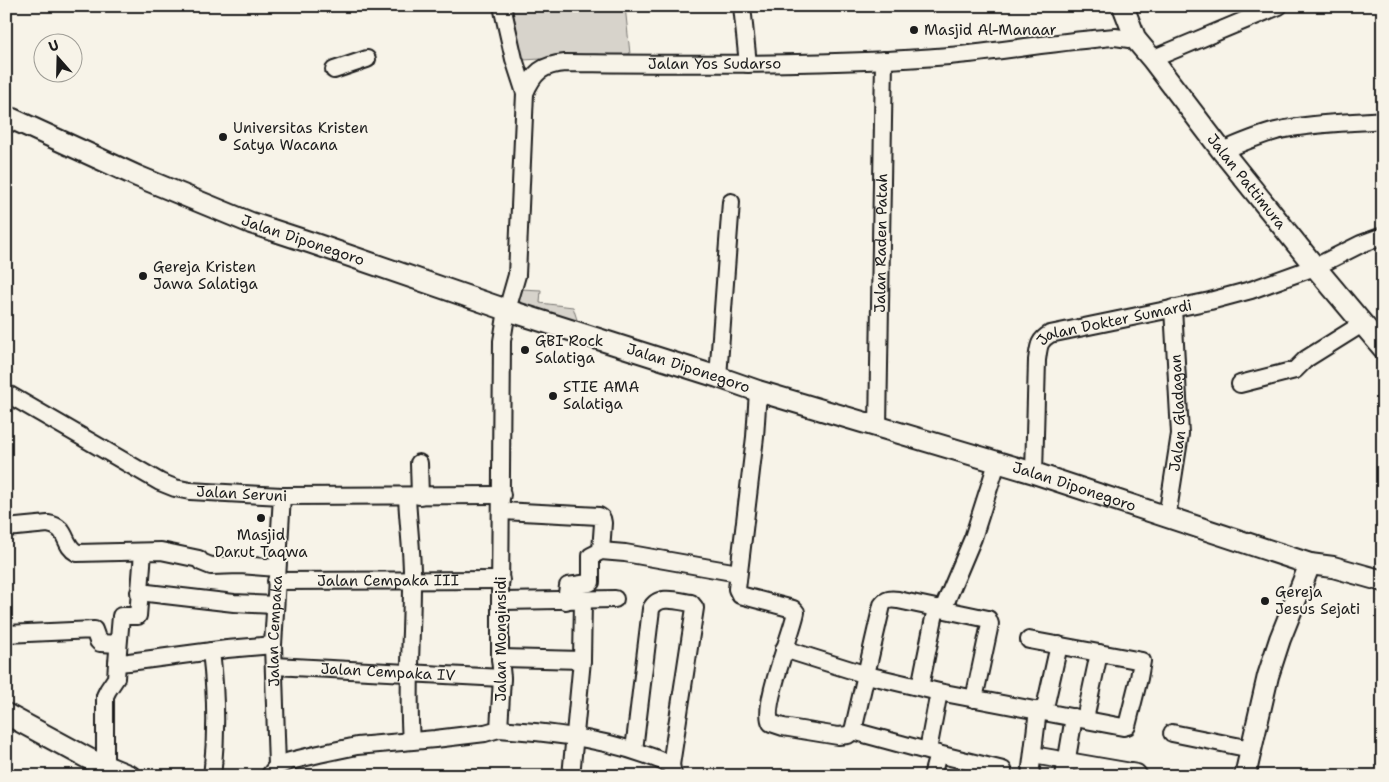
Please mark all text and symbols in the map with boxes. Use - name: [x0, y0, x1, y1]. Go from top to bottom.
- place label: Masjid Al-Manaar: [924, 20, 1057, 40]
- marker: Masjid Al-Manaar: [908, 24, 920, 36]
- north arrow: [32, 32, 82, 82]
- text: U: [46, 36, 61, 56]
- street label: Jalan Yos Sudarso: [648, 53, 781, 74]
- place label: Universitas Kristen Satya Wacana: [233, 118, 368, 155]
- street label: Jalan Pattimura: [1202, 130, 1291, 234]
- marker: Universitas Kristen Satya Wacana: [217, 131, 229, 143]
- street label: Jalan Raden Patah: [870, 173, 892, 313]
- street label: Jalan Diponegoro: [238, 210, 367, 270]
- place label: Gereja Kristen Jawa Salatiga: [153, 257, 259, 294]
- marker: Gereja Kristen Jawa Salatiga: [137, 270, 149, 282]
- street label: Jalan Dokter Sumardi: [1032, 295, 1194, 350]
- place label: GBI Rock Salatiga: [535, 331, 603, 368]
- street label: Jalan Diponegoro: [624, 339, 753, 397]
- marker: GBI Rock Salatiga: [519, 344, 531, 356]
- street label: Jalan Gladagan: [1164, 354, 1190, 473]
- place label: STIE AMA Salatiga: [563, 377, 639, 414]
- marker: STIE AMA Salatiga: [547, 390, 559, 402]
- street label: Jalan Diponegoro: [1010, 457, 1139, 516]
- street label: Jalan Seruni: [196, 481, 287, 506]
- marker: Masjid Darut Taqwa: [255, 512, 267, 524]
- place label: Masjid Darut Taqwa: [214, 525, 308, 562]
- street label: Jalan Cempaka III: [317, 570, 459, 591]
- street label: Jalan Cempaka: [263, 574, 287, 687]
- street label: Jalan Monginsidi: [491, 576, 511, 702]
- place label: Gereja Jesus Sejati: [1275, 582, 1360, 619]
- marker: Gereja Jesus Sejati: [1259, 595, 1271, 607]
- street label: Jalan Cempaka IV: [320, 658, 456, 686]

